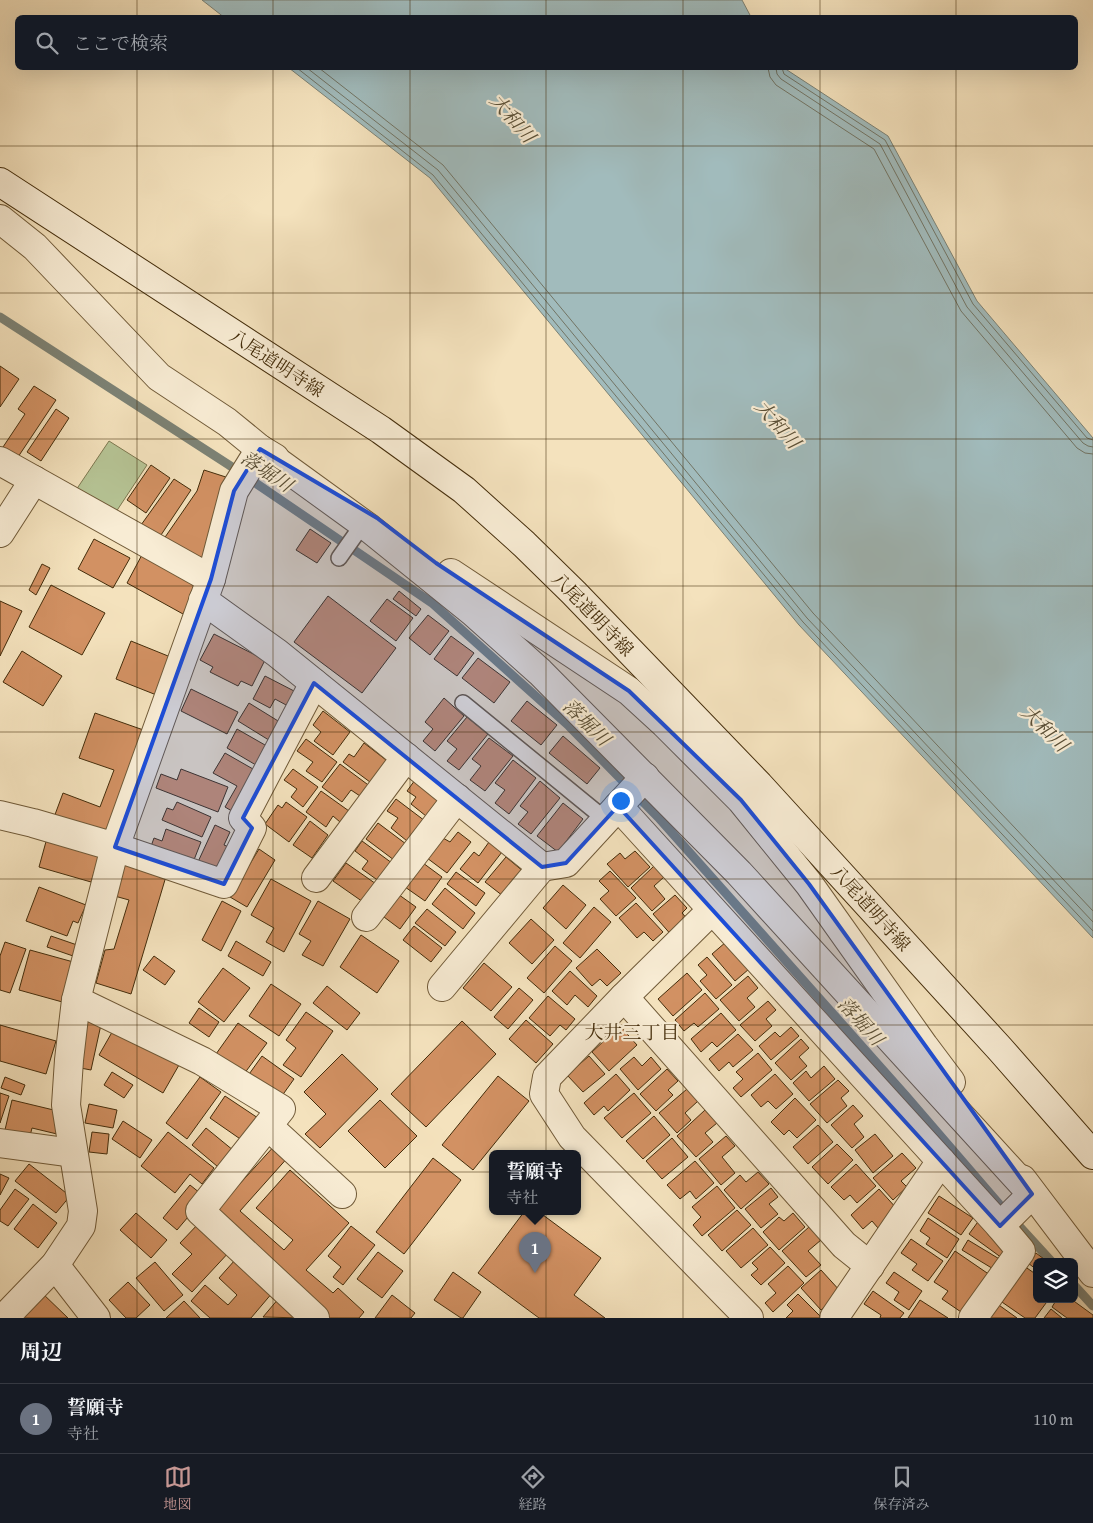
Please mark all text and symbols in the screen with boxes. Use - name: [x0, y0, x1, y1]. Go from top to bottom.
- search box: [15, 15, 1078, 70]
- icon: search: [33, 29, 61, 57]
- text: ここで検索: [73, 29, 168, 57]
- water label: 大和川: [484, 87, 544, 150]
- street label: 八尾道明寺線: [224, 322, 330, 404]
- water label: 大和川: [749, 393, 809, 456]
- water label: 落堀川: [236, 443, 300, 500]
- street label: 八尾道明寺線: [546, 566, 640, 662]
- water label: 落堀川: [557, 692, 619, 753]
- water label: 大和川: [1015, 698, 1077, 759]
- your location: [608, 788, 634, 814]
- street label: 八尾道明寺線: [825, 859, 917, 957]
- water label: 落堀川: [832, 990, 892, 1053]
- district label: 大井三丁目: [584, 1018, 680, 1046]
- popup: [489, 1150, 581, 1215]
- text: 誓願寺: [506, 1157, 564, 1185]
- text: 寺社: [506, 1185, 539, 1209]
- pin: 1: [519, 1232, 551, 1273]
- map controls: [1033, 1258, 1078, 1303]
- button: layers: [1033, 1258, 1078, 1303]
- text: 周辺: [20, 1336, 62, 1367]
- text: 誓願寺: [67, 1393, 124, 1421]
- text: 1: [32, 1407, 40, 1431]
- text: 110 m: [1033, 1407, 1073, 1431]
- text: 寺社: [67, 1421, 99, 1445]
- tab: 地図: [164, 1463, 192, 1514]
- tab: 経路: [519, 1463, 547, 1514]
- tab: 保存済み: [874, 1463, 930, 1514]

